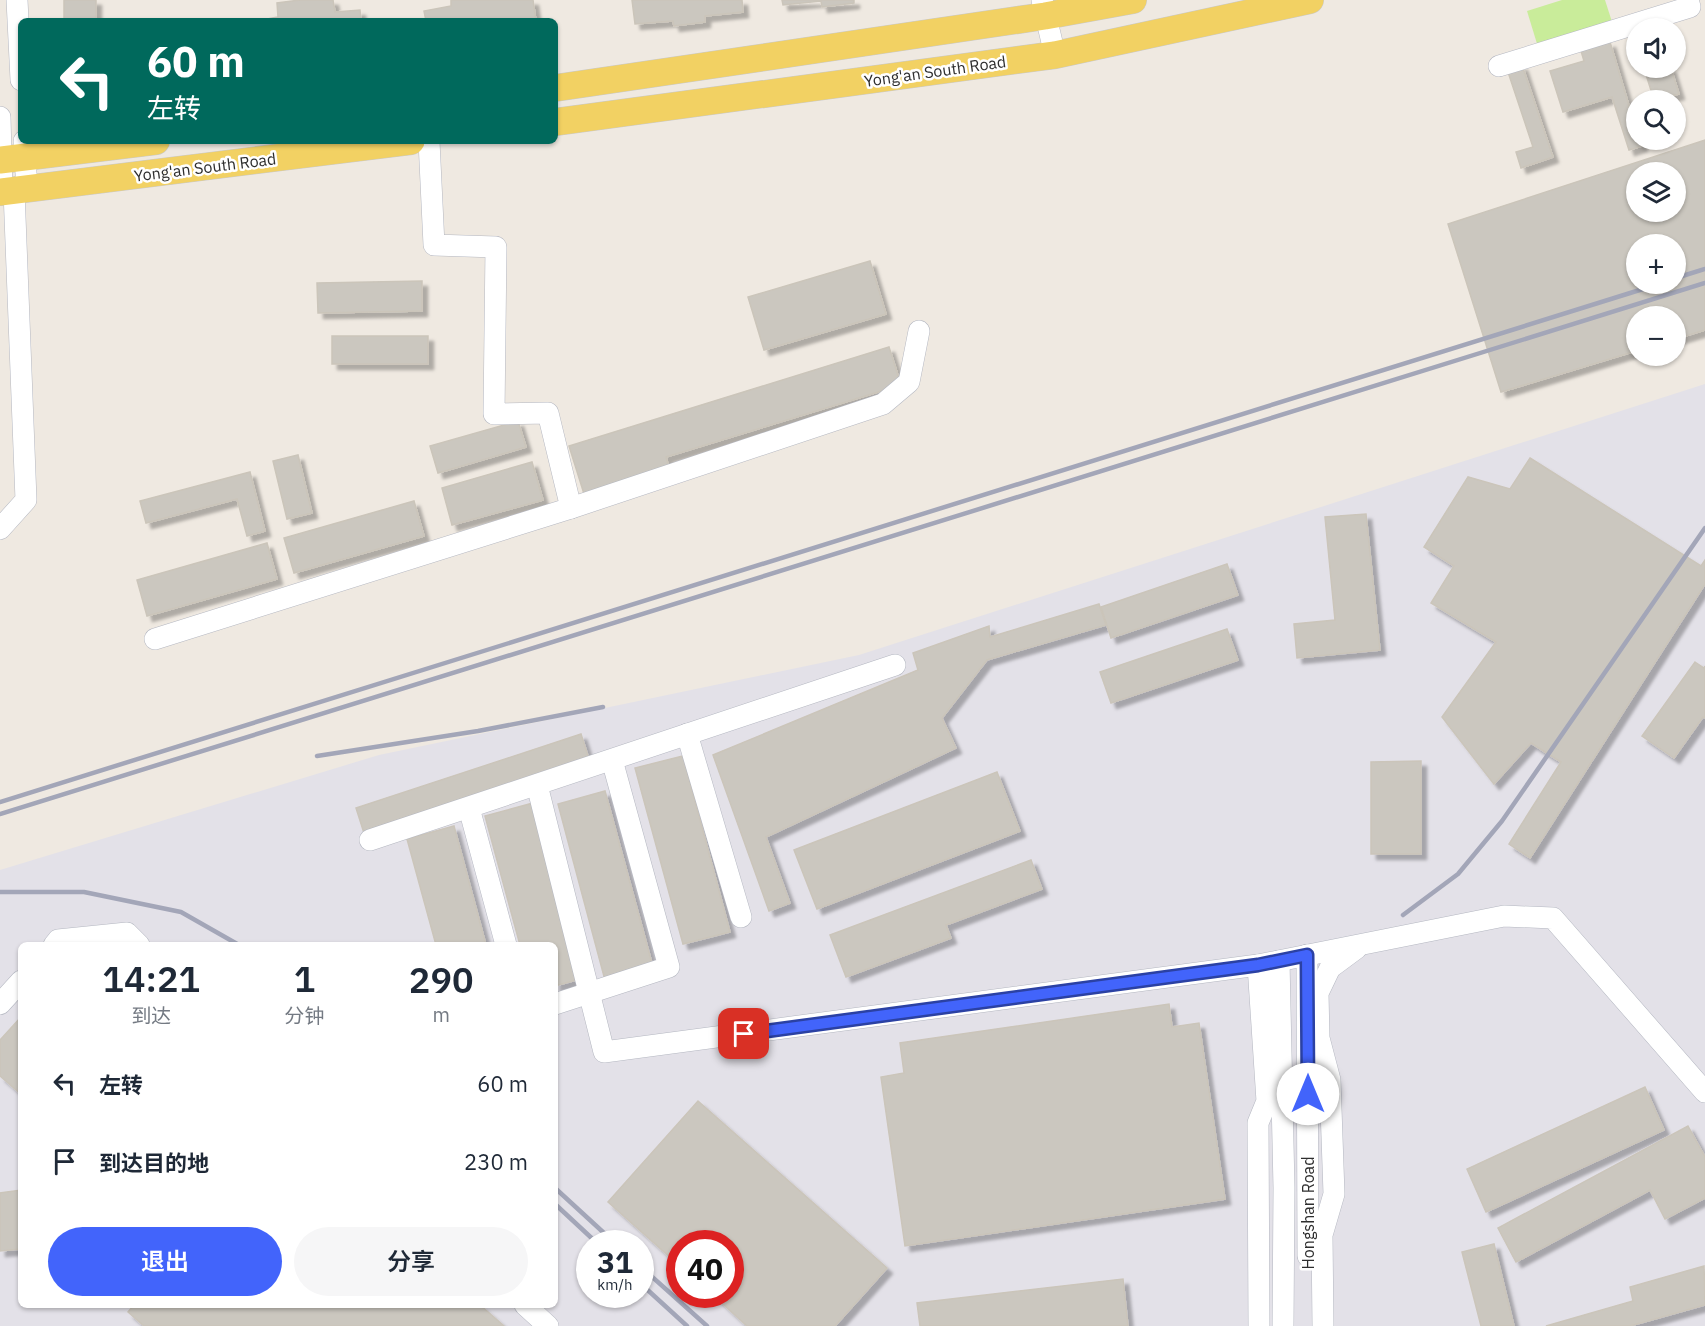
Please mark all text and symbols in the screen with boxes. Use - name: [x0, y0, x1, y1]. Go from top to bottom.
- map controls: [1626, 18, 1686, 366]
- button: sound: [1626, 18, 1686, 78]
- text: 60 m: [147, 34, 245, 89]
- icon: left: [48, 42, 126, 120]
- street label: Yong'an South Road: [863, 51, 1007, 91]
- text: 左转: [147, 90, 201, 125]
- button: search: [1626, 90, 1686, 150]
- street label: Yong'an South Road: [133, 148, 277, 186]
- button: layers: [1626, 162, 1686, 222]
- button: +: [1626, 234, 1686, 294]
- button: −: [1626, 306, 1686, 366]
- text: 14:21: [102, 955, 200, 1002]
- text: 1: [294, 955, 315, 1002]
- text: 290: [409, 956, 474, 1003]
- text: m: [433, 1001, 450, 1028]
- text: 到达: [131, 1002, 171, 1029]
- text: 分钟: [285, 1002, 325, 1029]
- pin: [718, 1008, 769, 1059]
- icon: arrive: [727, 1017, 760, 1050]
- position arrow: [1276, 1062, 1340, 1126]
- icon: left: [48, 1067, 81, 1100]
- text: 60 m: [477, 1069, 528, 1098]
- text: 左转: [99, 1070, 143, 1099]
- icon: arrive: [48, 1145, 81, 1178]
- text: 230 m: [464, 1147, 528, 1176]
- text: 到达目的地: [99, 1148, 209, 1177]
- street label: Hongshan Road: [1298, 1157, 1318, 1269]
- button: 退出: [48, 1227, 282, 1296]
- button: 分享: [294, 1227, 528, 1296]
- speed limit sign: 40: [666, 1230, 744, 1308]
- text: 31: [597, 1242, 633, 1281]
- text: km/h: [597, 1275, 633, 1294]

